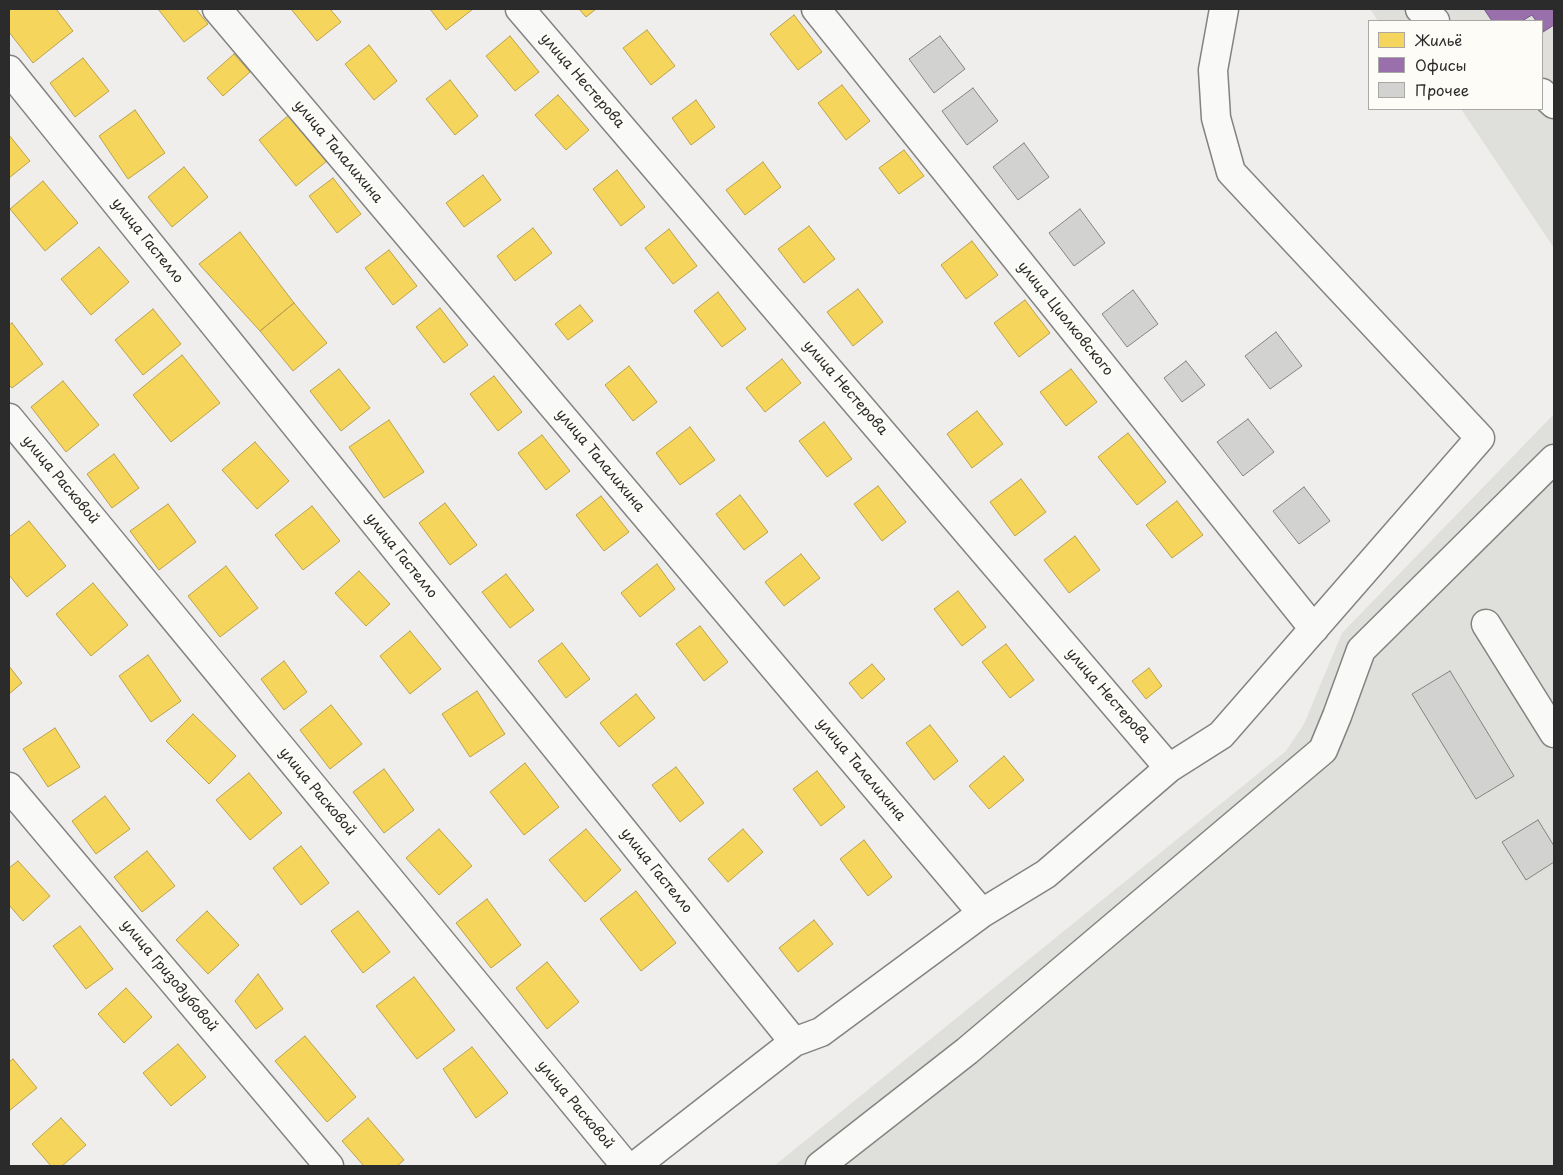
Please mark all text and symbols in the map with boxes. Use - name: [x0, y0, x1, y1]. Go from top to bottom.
- legend: [1368, 20, 1543, 110]
- text: Жильё: [1415, 28, 1462, 51]
- street label: улица Нестерова: [536, 30, 628, 132]
- text: Офисы: [1415, 53, 1467, 76]
- text: Прочее: [1415, 78, 1469, 101]
- street label: улица Талалихина: [290, 97, 386, 207]
- street label: улица Гастелло: [108, 195, 186, 287]
- street label: улица Циолковского: [1014, 258, 1116, 380]
- street label: улица Нестерова: [799, 337, 891, 439]
- street label: улица Талалихина: [552, 406, 648, 516]
- street label: улица Расковой: [18, 432, 102, 528]
- street label: улица Гастелло: [362, 510, 440, 602]
- street label: улица Нестерова: [1062, 645, 1154, 747]
- street label: улица Талалихина: [813, 715, 909, 825]
- street label: улица Расковой: [275, 744, 359, 840]
- street label: улица Гастелло: [617, 825, 695, 917]
- street label: улица Гризодубовой: [117, 917, 221, 1035]
- street label: улица Расковой: [533, 1057, 617, 1153]

